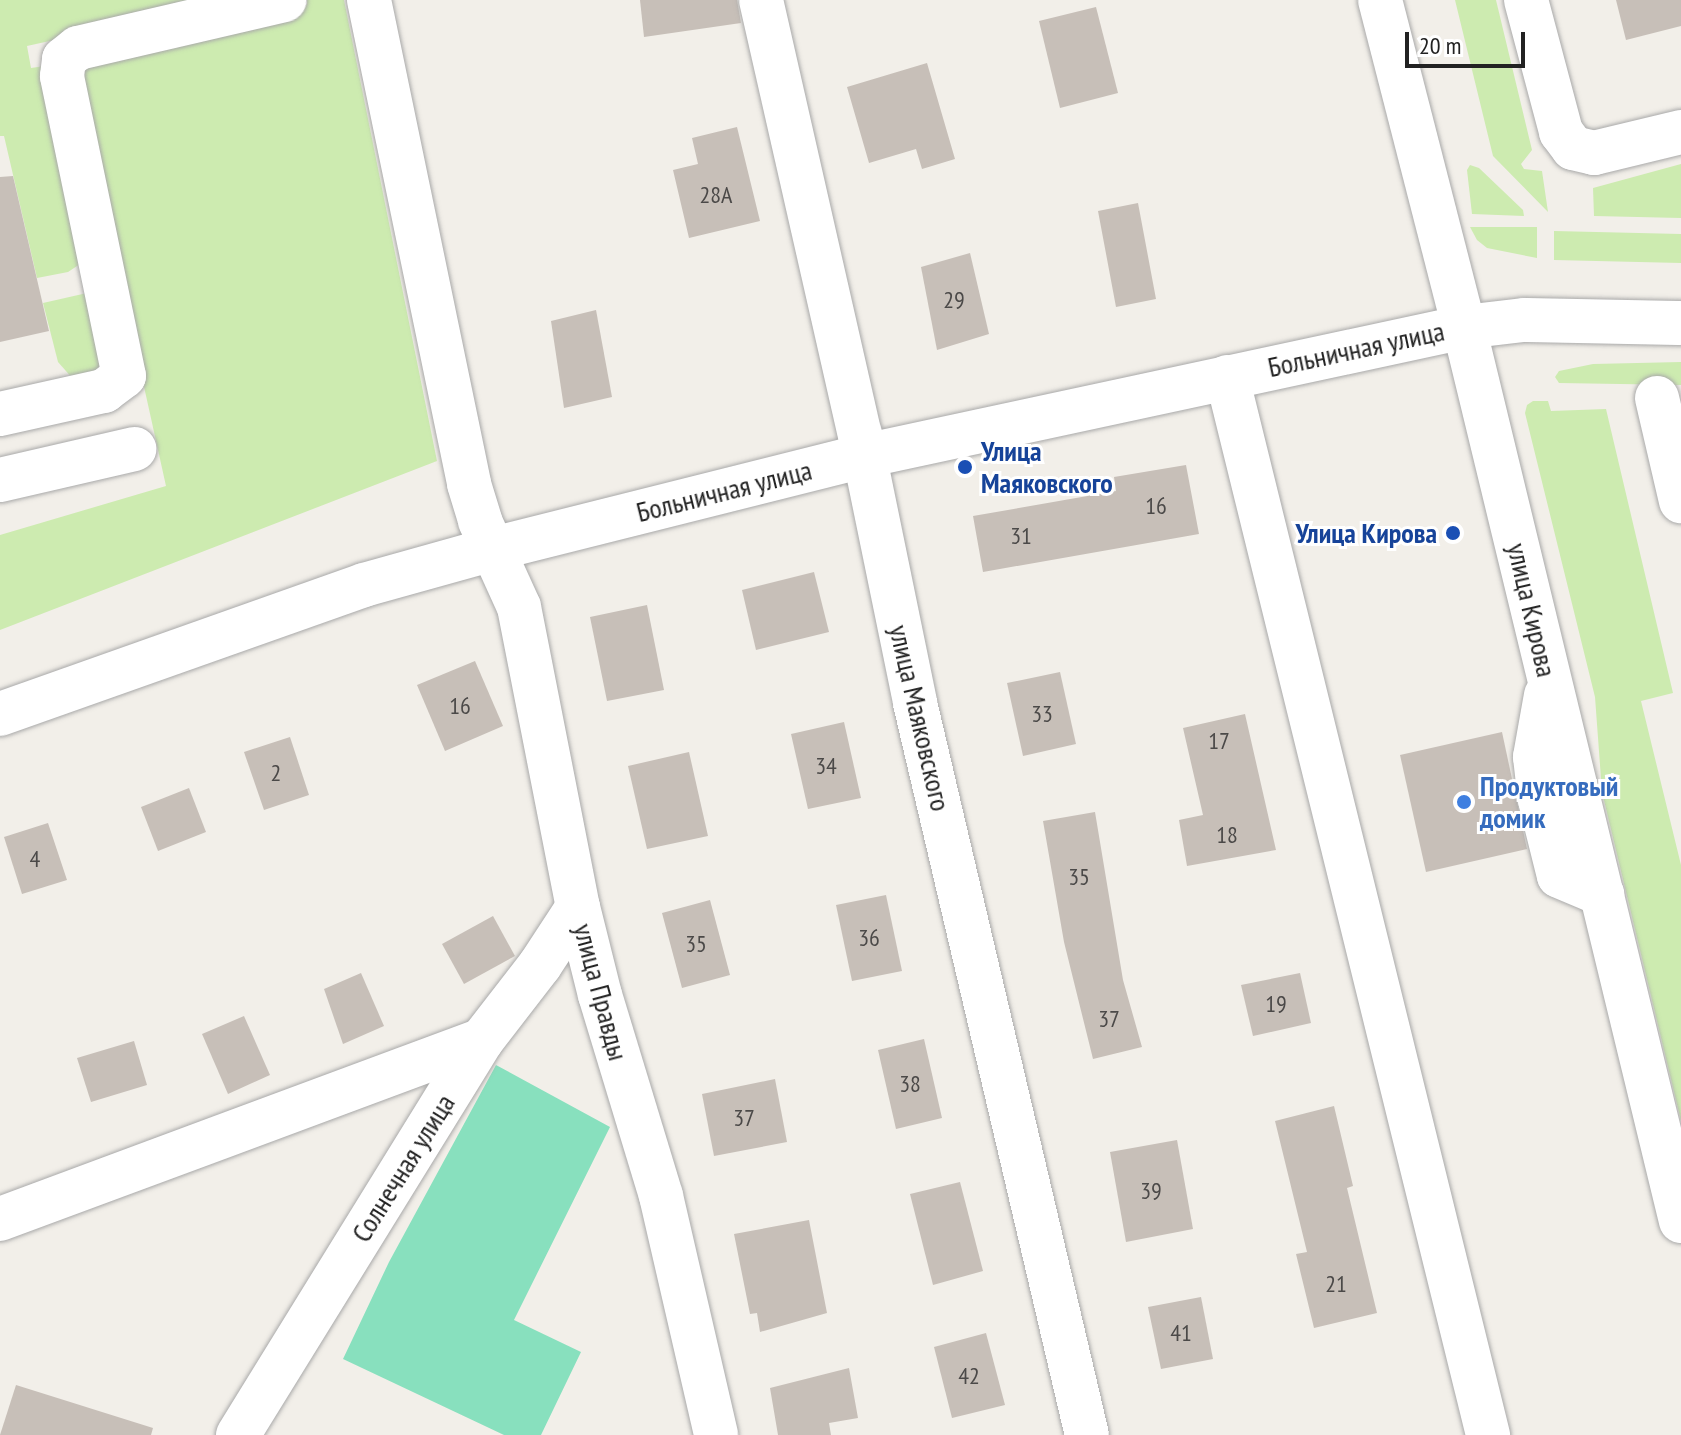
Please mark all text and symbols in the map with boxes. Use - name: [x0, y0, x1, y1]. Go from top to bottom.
- scale bar: [1409, 16, 1529, 66]
- text: 20 m: [1419, 30, 1461, 61]
- house number: 28А: [700, 181, 732, 209]
- house number: 29: [943, 286, 965, 314]
- street label: Больничная улица: [1265, 314, 1447, 384]
- place label: Улица Маяковского: [981, 434, 1113, 500]
- street label: Больничная улица: [633, 453, 815, 529]
- marker: Улица Маяковского: [956, 458, 974, 476]
- house number: 16: [1145, 492, 1167, 520]
- place label: Улица Кирова: [1295, 516, 1437, 550]
- house number: 31: [1010, 522, 1032, 550]
- marker: Улица Кирова: [1444, 524, 1462, 542]
- street label: улица Кирова: [1500, 540, 1564, 680]
- street label: улица Маяковского: [882, 622, 958, 814]
- house number: 16: [449, 692, 471, 720]
- house number: 33: [1031, 700, 1053, 728]
- house number: 17: [1208, 727, 1230, 755]
- house number: 34: [815, 752, 837, 780]
- house number: 2: [271, 759, 281, 787]
- place label: Продуктовый домик: [1480, 769, 1618, 835]
- marker: Продуктовый домик: [1455, 793, 1473, 811]
- house number: 18: [1216, 821, 1238, 849]
- house number: 4: [30, 845, 40, 873]
- house number: 35: [1068, 863, 1090, 891]
- street label: улица Правды: [567, 920, 635, 1064]
- house number: 36: [858, 924, 880, 952]
- house number: 35: [685, 930, 707, 958]
- house number: 19: [1265, 990, 1287, 1018]
- house number: 37: [1098, 1005, 1120, 1033]
- house number: 38: [899, 1070, 921, 1098]
- street label: Солнечная улица: [344, 1088, 462, 1248]
- house number: 37: [733, 1104, 755, 1132]
- house number: 39: [1140, 1177, 1162, 1205]
- house number: 21: [1325, 1270, 1347, 1298]
- house number: 41: [1170, 1319, 1192, 1347]
- house number: 42: [958, 1362, 980, 1390]

